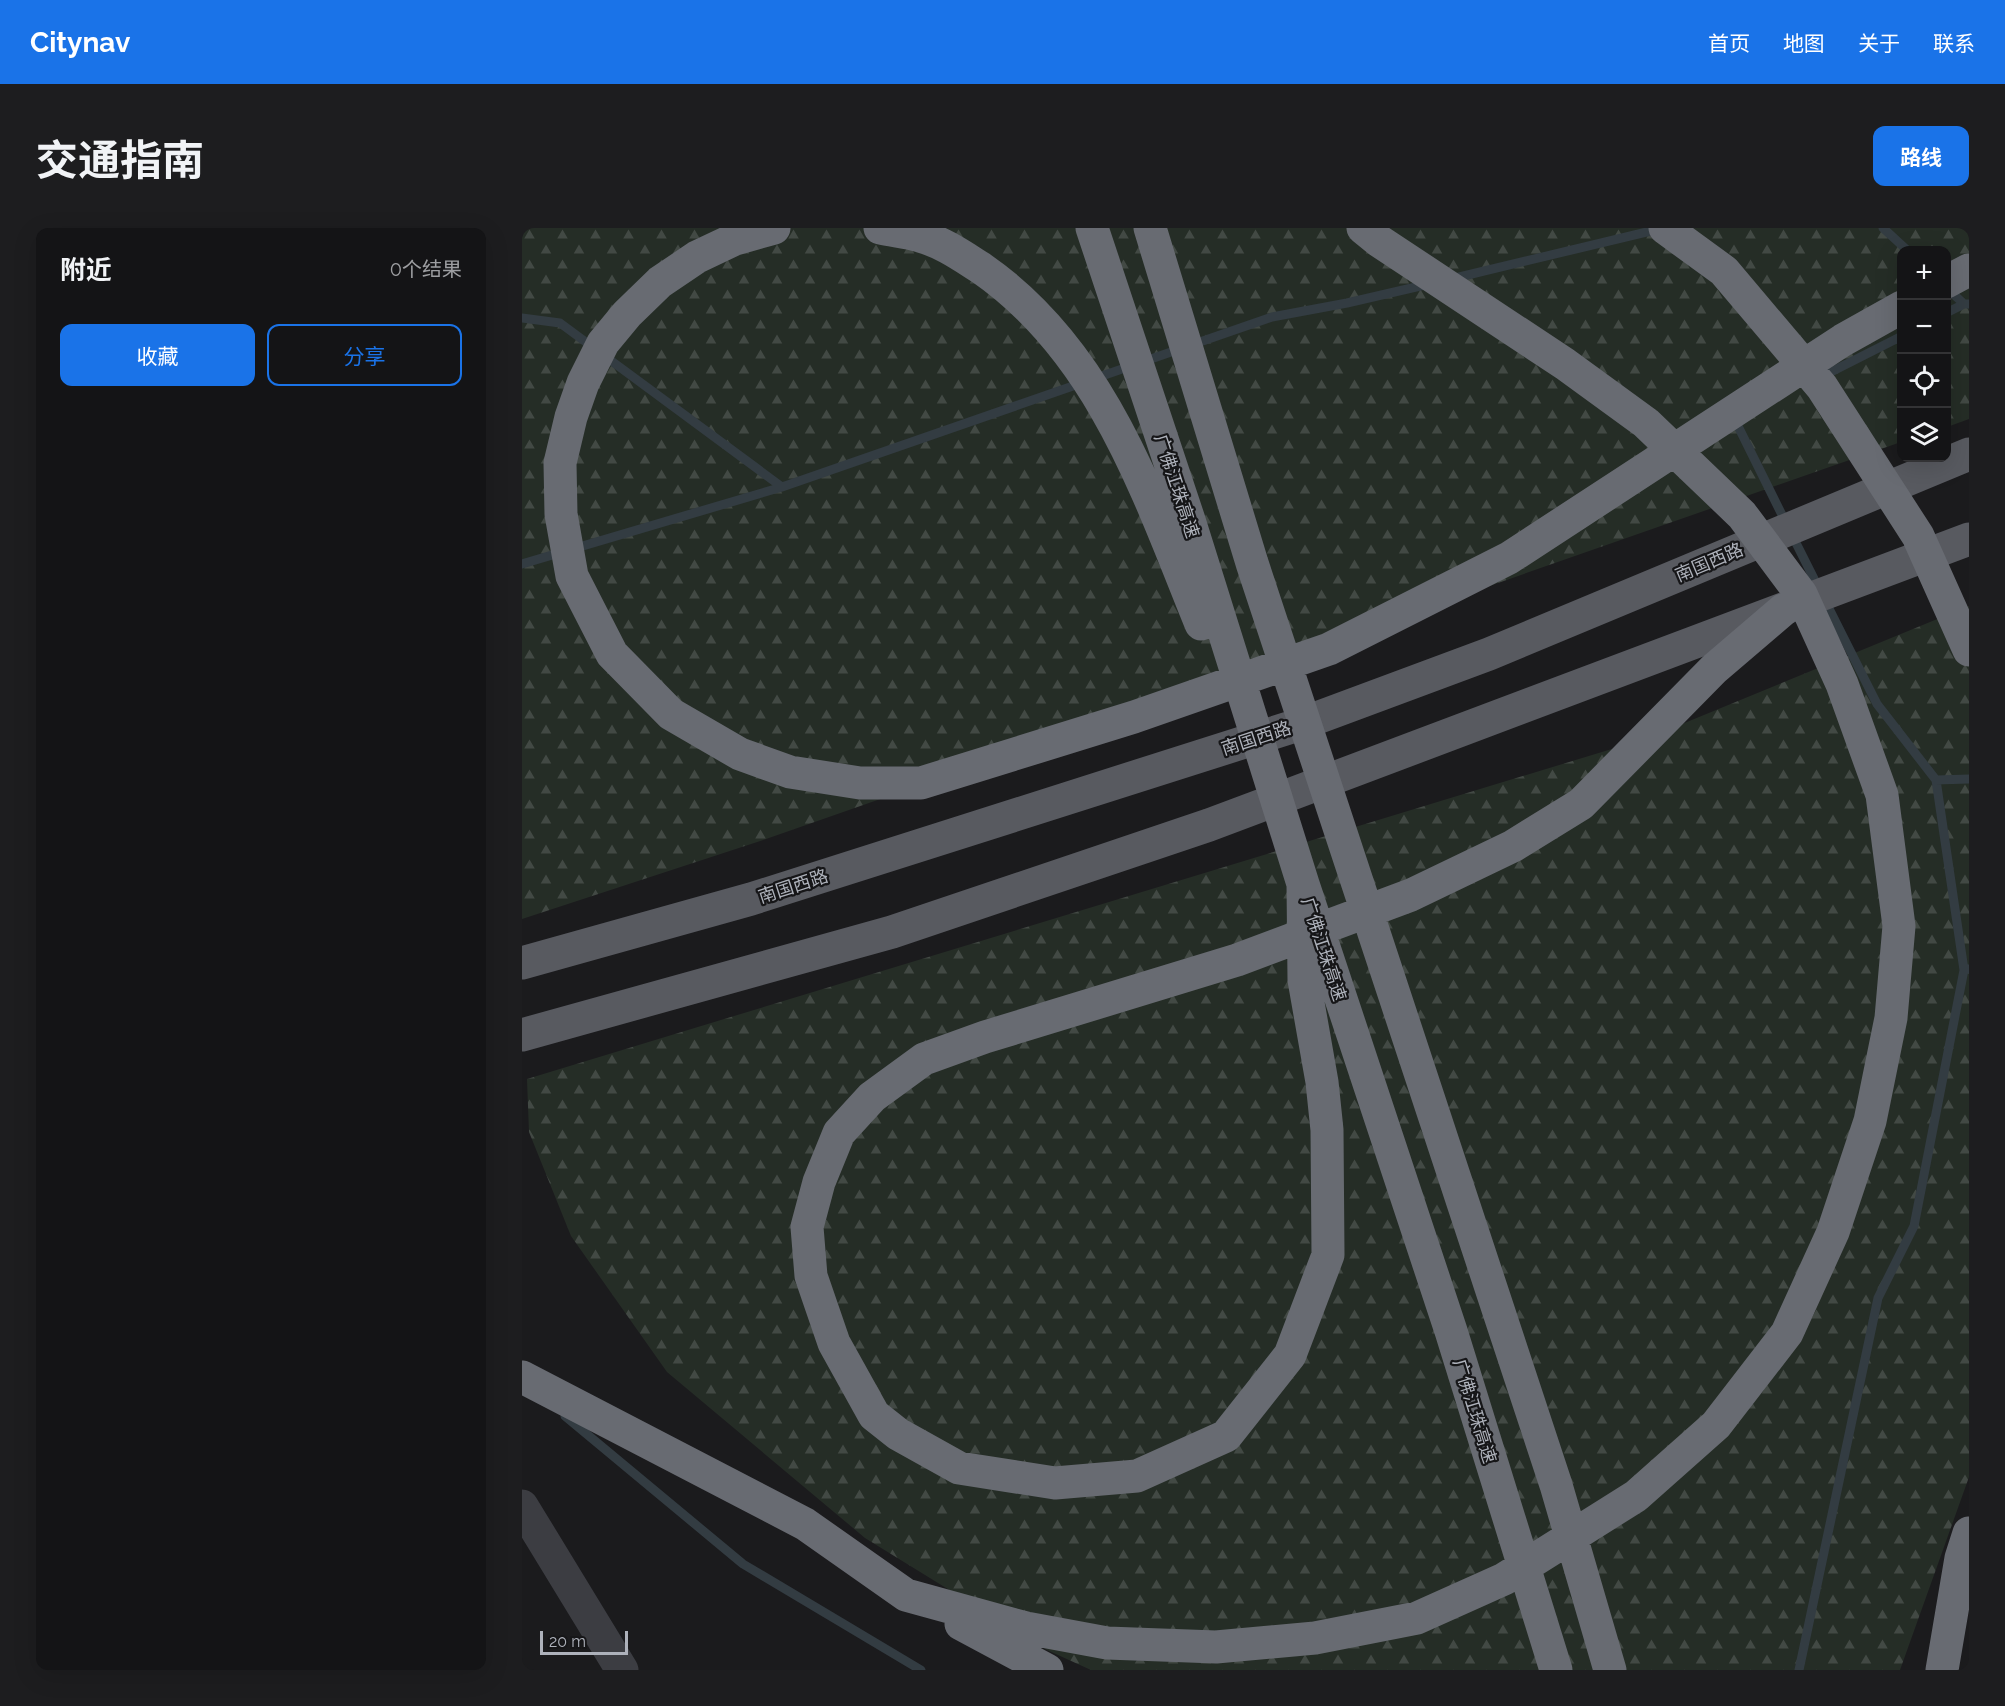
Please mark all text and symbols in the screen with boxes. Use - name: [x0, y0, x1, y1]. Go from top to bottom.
- text: Citynav: [30, 26, 130, 59]
- text: 首页: [1708, 31, 1750, 56]
- text: 地图: [1783, 31, 1825, 56]
- text: 关于: [1858, 31, 1900, 56]
- text: 联系: [1933, 31, 1975, 56]
- button: 路线: [1873, 126, 1969, 186]
- text: 交通指南: [36, 136, 204, 185]
- map controls: [1897, 246, 1951, 462]
- button: +: [1897, 246, 1951, 300]
- text: 附近: [60, 255, 112, 285]
- text: 0个结果: [390, 257, 462, 281]
- button: −: [1897, 300, 1951, 354]
- button: 收藏: [60, 324, 255, 386]
- button: 分享: [267, 324, 462, 386]
- button: locate: [1897, 354, 1951, 408]
- button: layers: [1897, 408, 1951, 462]
- street label: 广佛江珠高速: [1150, 431, 1204, 541]
- street label: 南国西路: [1672, 538, 1746, 586]
- street label: 南国西路: [1219, 717, 1293, 759]
- street label: 南国西路: [756, 865, 830, 907]
- street label: 广佛江珠高速: [1297, 894, 1351, 1004]
- street label: 广佛江珠高速: [1449, 1356, 1501, 1466]
- scale bar: [540, 1628, 628, 1656]
- text: 20 m: [549, 1632, 586, 1651]

